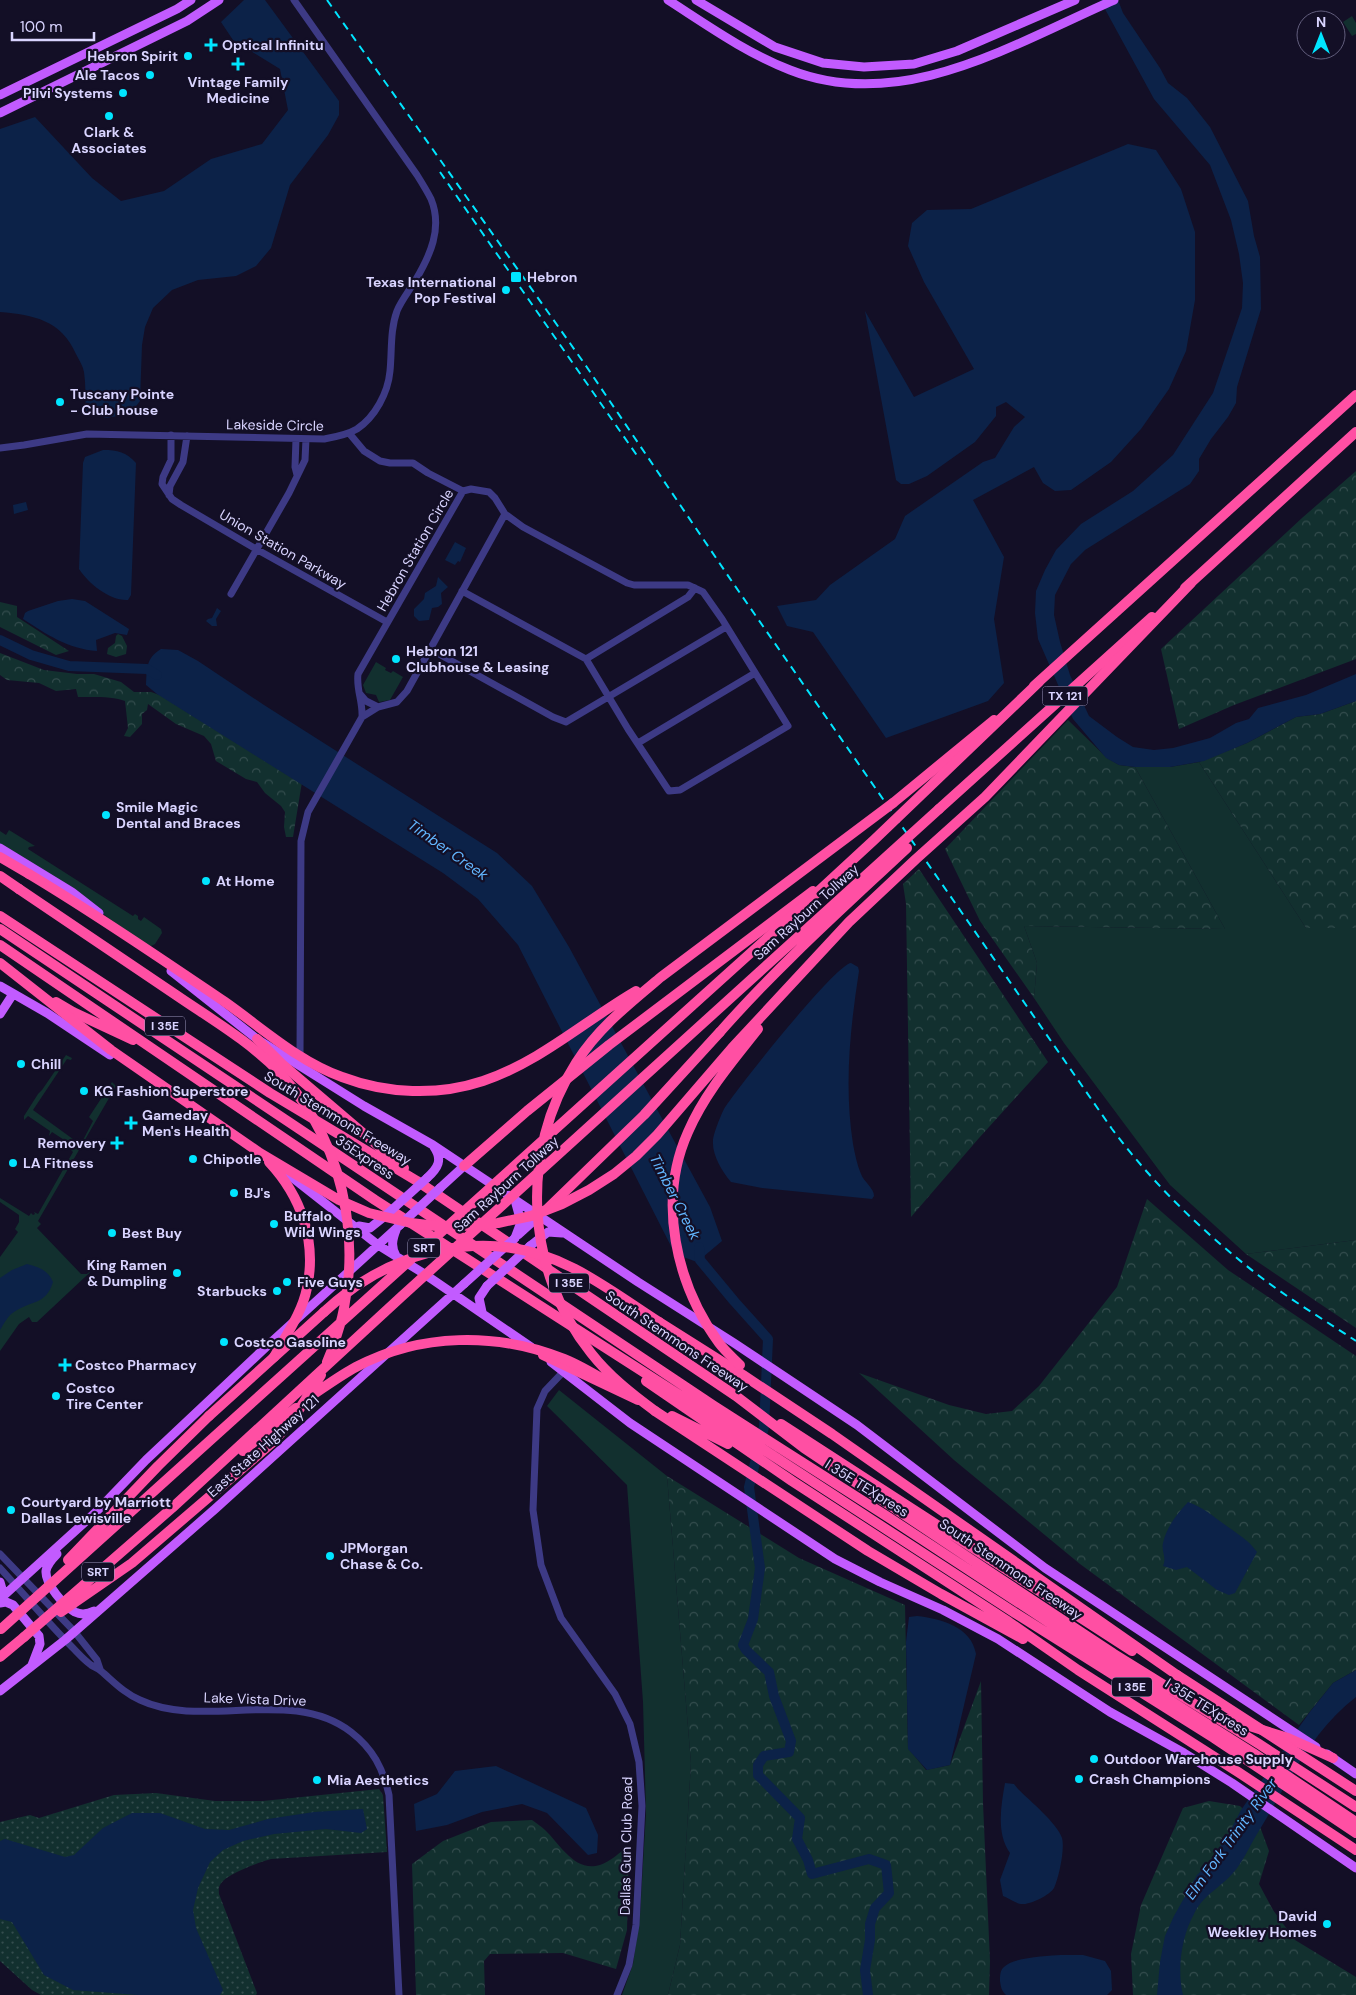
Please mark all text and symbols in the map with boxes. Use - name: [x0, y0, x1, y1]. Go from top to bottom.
- scale bar: [12, 10, 95, 42]
- north arrow: [1296, 10, 1346, 60]
- text: N: [1316, 13, 1326, 31]
- text: 100 m: [20, 17, 63, 37]
- place label: Optical Infinitu: [222, 36, 324, 54]
- marker: Optical Infinitu: [204, 38, 218, 52]
- place label: Hebron Spirit: [87, 47, 178, 65]
- marker: Hebron Spirit: [182, 50, 194, 62]
- marker: Vintage Family Medicine: [231, 57, 245, 71]
- place label: Ale Tacos: [75, 66, 140, 84]
- marker: Ale Tacos: [144, 69, 156, 81]
- place label: Vintage Family Medicine: [188, 73, 289, 107]
- place label: Pilvi Systems: [23, 84, 113, 102]
- marker: Pilvi Systems: [117, 87, 129, 99]
- marker: Clark & Associates: [103, 110, 115, 122]
- place label: Clark & Associates: [71, 123, 147, 157]
- place label: Hebron: [527, 268, 577, 286]
- marker: Hebron: [509, 270, 523, 284]
- place label: Texas International Pop Festival: [366, 273, 496, 307]
- marker: Texas International Pop Festival: [500, 284, 512, 296]
- place label: Tuscany Pointe - Club house: [70, 385, 174, 419]
- marker: Tuscany Pointe - Club house: [54, 396, 66, 408]
- street label: Lakeside Circle: [226, 415, 324, 435]
- street label: Hebron Station Circle: [373, 485, 457, 614]
- street label: Union Station Parkway: [216, 505, 350, 593]
- place label: Hebron 121 Clubhouse & Leasing: [406, 642, 549, 676]
- marker: Hebron 121 Clubhouse & Leasing: [390, 653, 402, 665]
- road number: TX 121: [1042, 686, 1088, 706]
- place label: Smile Magic Dental and Braces: [116, 798, 241, 832]
- marker: Smile Magic Dental and Braces: [100, 809, 112, 821]
- water label: Timber Creek: [404, 815, 492, 885]
- street label: Sam Rayburn Tollway: [750, 860, 863, 964]
- place label: At Home: [216, 872, 275, 890]
- marker: At Home: [200, 875, 212, 887]
- road number: I 35E: [145, 1016, 185, 1036]
- place label: Chill: [31, 1055, 61, 1073]
- marker: Chill: [15, 1058, 27, 1070]
- street label: South Stemmons Freeway: [261, 1067, 415, 1169]
- place label: KG Fashion Superstore: [94, 1082, 249, 1100]
- marker: KG Fashion Superstore: [78, 1085, 90, 1097]
- place label: Gameday Men's Health: [142, 1106, 229, 1140]
- marker: Gameday Men's Health: [124, 1116, 138, 1130]
- street label: 35Express: [332, 1131, 398, 1183]
- street label: Sam Rayburn Tollway: [450, 1132, 563, 1236]
- place label: Removery: [38, 1134, 107, 1152]
- marker: Removery: [110, 1136, 124, 1150]
- place label: Chipotle: [203, 1150, 261, 1168]
- water label: Timber Creek: [645, 1151, 705, 1244]
- marker: Chipotle: [187, 1153, 199, 1165]
- place label: LA Fitness: [23, 1154, 94, 1172]
- marker: LA Fitness: [7, 1157, 19, 1169]
- place label: BJ's: [244, 1184, 271, 1202]
- marker: BJ's: [228, 1187, 240, 1199]
- place label: Buffalo Wild Wings: [284, 1207, 361, 1241]
- marker: Buffalo Wild Wings: [268, 1218, 280, 1230]
- place label: Best Buy: [122, 1224, 183, 1242]
- marker: Best Buy: [106, 1227, 118, 1239]
- road number: SRT: [408, 1238, 440, 1258]
- place label: King Ramen & Dumpling: [87, 1256, 167, 1290]
- marker: King Ramen & Dumpling: [171, 1267, 183, 1279]
- place label: Five Guys: [297, 1273, 363, 1291]
- road number: I 35E: [549, 1274, 589, 1292]
- marker: Five Guys: [281, 1276, 293, 1288]
- place label: Starbucks: [197, 1282, 267, 1300]
- marker: Starbucks: [271, 1285, 283, 1297]
- street label: South Stemmons Freeway: [602, 1286, 752, 1396]
- place label: Costco Gasoline: [234, 1333, 346, 1351]
- marker: Costco Gasoline: [218, 1336, 230, 1348]
- place label: Costco Pharmacy: [75, 1356, 197, 1374]
- marker: Costco Pharmacy: [59, 1359, 71, 1371]
- place label: Costco Tire Center: [66, 1379, 143, 1413]
- marker: Costco Tire Center: [50, 1390, 62, 1402]
- street label: East State Highway 121: [203, 1391, 323, 1501]
- street label: I 35E TEXpress: [822, 1455, 912, 1521]
- place label: Courtyard by Marriott Dallas Lewisville: [21, 1493, 171, 1527]
- marker: Courtyard by Marriott Dallas Lewisville: [5, 1504, 17, 1516]
- street label: South Stemmons Freeway: [936, 1514, 1086, 1624]
- place label: JPMorgan Chase & Co.: [340, 1539, 423, 1573]
- marker: JPMorgan Chase & Co.: [324, 1550, 336, 1562]
- road number: SRT: [82, 1562, 114, 1581]
- street label: I 35E TEXpress: [1162, 1674, 1252, 1740]
- road number: I 35E: [1112, 1678, 1152, 1696]
- street label: Lake Vista Drive: [203, 1688, 307, 1710]
- place label: Outdoor Warehouse Supply: [1104, 1750, 1294, 1768]
- marker: Outdoor Warehouse Supply: [1088, 1753, 1100, 1765]
- place label: Crash Champions: [1089, 1770, 1211, 1788]
- place label: Mia Aesthetics: [327, 1771, 429, 1789]
- marker: Crash Champions: [1073, 1773, 1085, 1785]
- marker: Mia Aesthetics: [311, 1774, 323, 1786]
- water label: Elm Fork Trinity River: [1180, 1774, 1282, 1904]
- street label: Dallas Gun Club Road: [616, 1777, 636, 1915]
- place label: David Weekley Homes: [1207, 1907, 1317, 1941]
- marker: David Weekley Homes: [1321, 1918, 1333, 1930]

